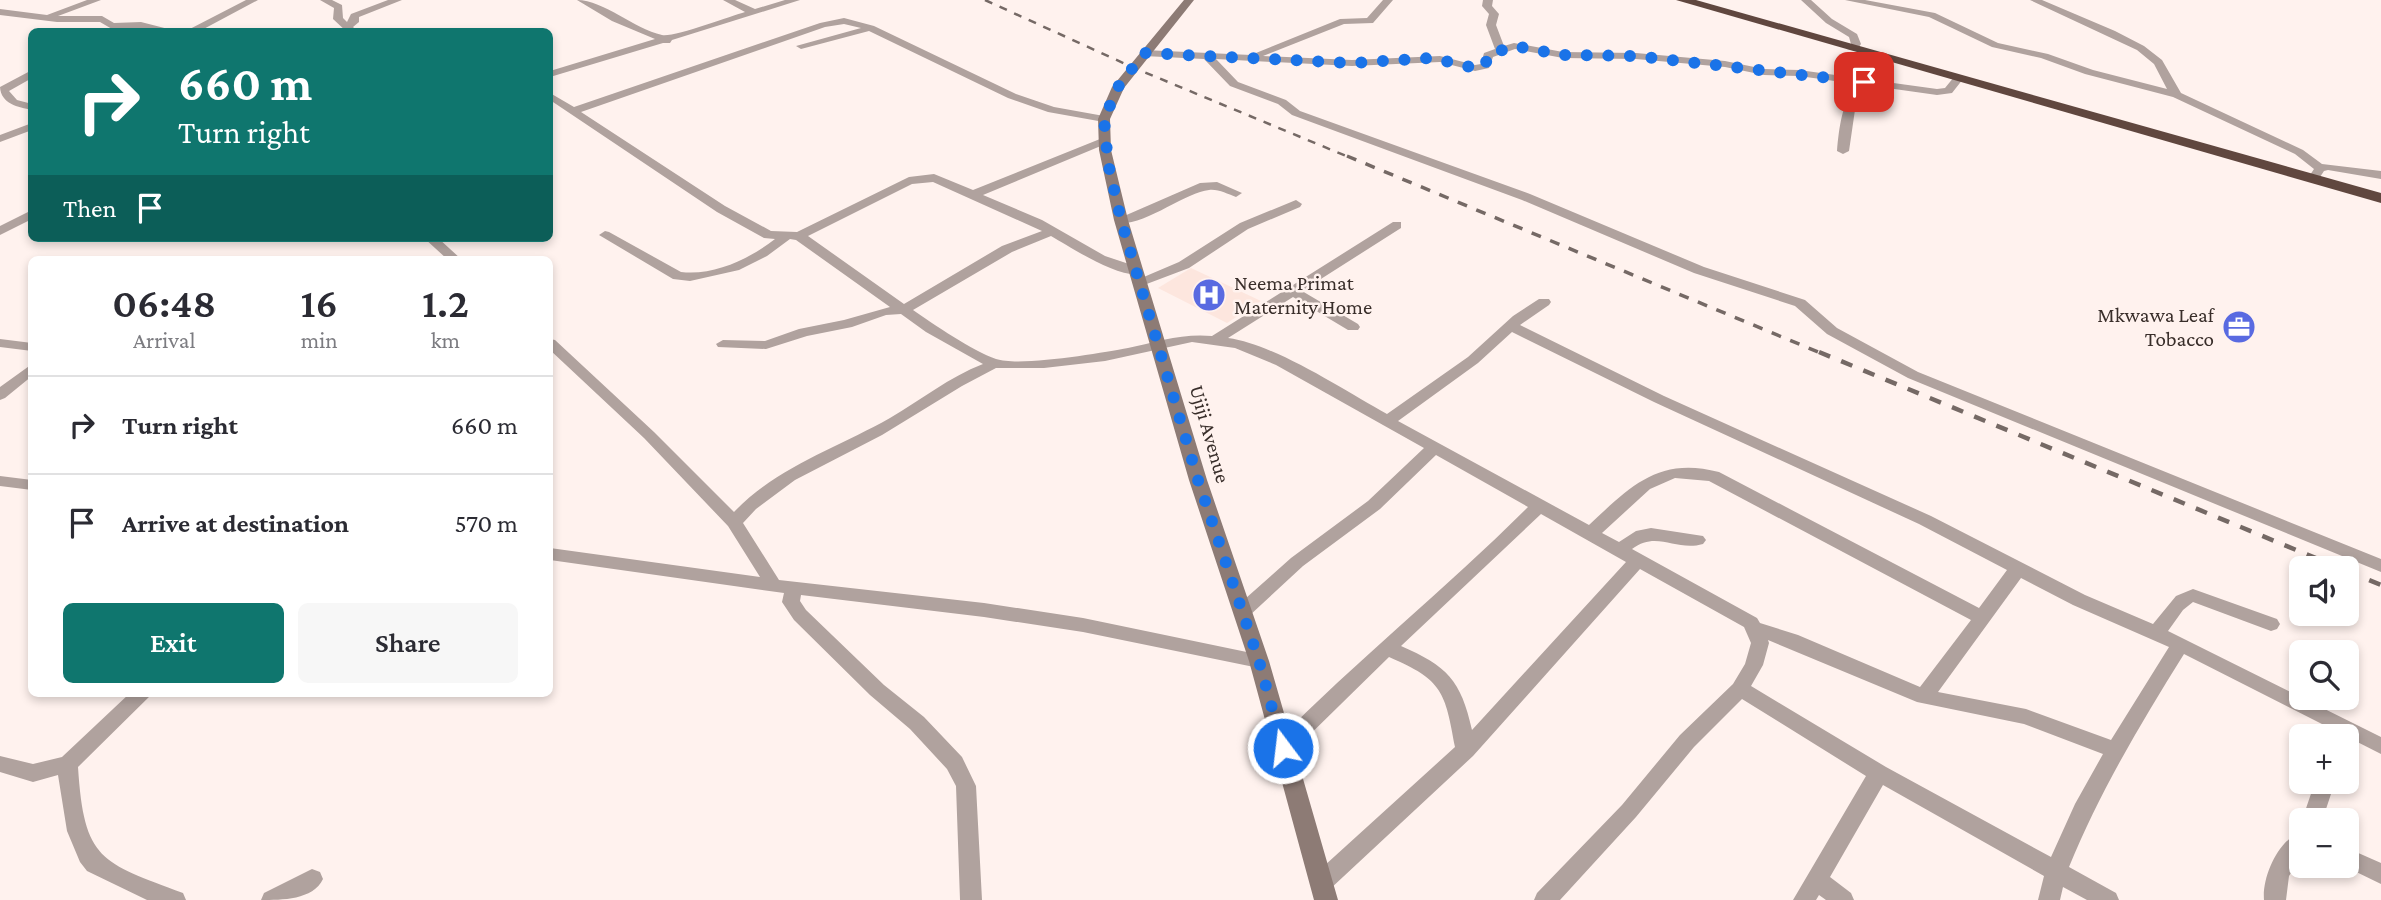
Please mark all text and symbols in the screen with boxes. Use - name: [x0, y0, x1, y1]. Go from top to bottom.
- pin: [1834, 52, 1894, 112]
- icon: right: [63, 56, 154, 147]
- text: 660 m: [178, 56, 312, 111]
- icon: arrive: [1845, 63, 1883, 101]
- text: Turn right: [178, 114, 310, 150]
- icon: arrive: [131, 189, 169, 227]
- text: Then: [63, 194, 117, 223]
- place label: Neema Primat Maternity Home: [1234, 271, 1372, 319]
- hospital icon: Neema Primat Maternity Home: [1190, 276, 1228, 314]
- text: 06:48: [112, 279, 216, 326]
- text: 16: [300, 279, 338, 326]
- text: 1.2: [422, 279, 469, 326]
- place label: Mkwawa Leaf Tobacco: [2097, 303, 2216, 351]
- office icon: Mkwawa Leaf Tobacco: [2220, 308, 2258, 346]
- text: Arrival: [133, 327, 196, 353]
- text: min: [301, 327, 338, 353]
- text: km: [431, 327, 460, 353]
- street label: Ujiji Avenue: [1185, 382, 1235, 486]
- icon: right: [63, 406, 101, 444]
- text: Turn right: [122, 411, 238, 440]
- text: 660 m: [451, 411, 518, 440]
- icon: arrive: [63, 504, 101, 542]
- text: Arrive at destination: [122, 509, 349, 538]
- text: 570 m: [454, 509, 518, 538]
- map controls: [2289, 556, 2359, 878]
- button: sound: [2289, 556, 2359, 626]
- button: Exit: [63, 603, 284, 683]
- button: Share: [298, 603, 518, 683]
- button: search: [2289, 640, 2359, 710]
- position arrow: [1246, 711, 1320, 785]
- button: +: [2289, 724, 2359, 794]
- button: −: [2289, 808, 2359, 878]

